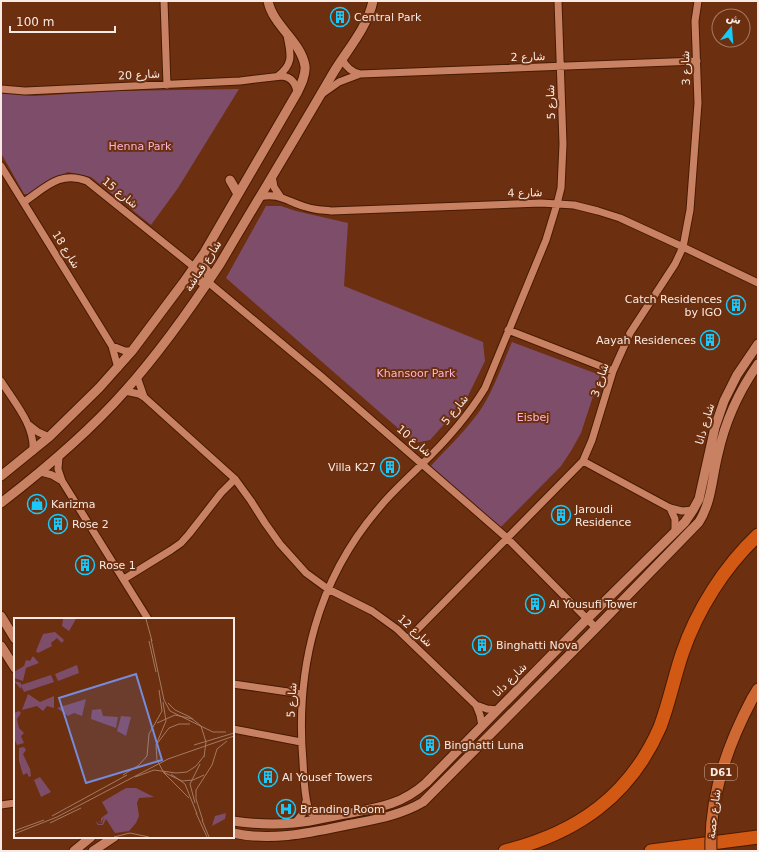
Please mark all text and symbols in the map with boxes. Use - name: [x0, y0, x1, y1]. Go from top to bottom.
- building icon: Central Park: [329, 6, 351, 28]
- scale bar: [10, 8, 115, 34]
- north arrow: [711, 8, 751, 48]
- text: ش: [725, 10, 743, 27]
- place label: Central Park: [354, 11, 422, 24]
- text: 100 m: [16, 15, 54, 29]
- street label: شارع 2: [510, 50, 546, 64]
- street label: شارع 3: [679, 50, 693, 86]
- street label: شارع 20: [118, 67, 160, 83]
- street label: شارع 5: [544, 84, 558, 120]
- park label: Henna Park: [109, 140, 172, 153]
- street label: شارع 15: [100, 175, 140, 211]
- street label: شارع 4: [507, 186, 543, 200]
- street label: شارع 18: [49, 229, 83, 271]
- street label: شارع قماشة: [182, 238, 224, 294]
- place label: Catch Residences by IGO: [625, 293, 722, 319]
- building icon: Catch Residences by IGO: [725, 294, 747, 316]
- building icon: Aayah Residences: [699, 329, 721, 351]
- place label: Aayah Residences: [596, 334, 696, 347]
- street label: شارع 3: [588, 361, 612, 399]
- park label: Khansoor Park: [377, 367, 456, 380]
- street label: شارع 5: [439, 392, 471, 428]
- street label: شارع دانا: [693, 402, 717, 446]
- park label: Eisbej: [517, 411, 549, 424]
- street label: شارع 10: [394, 422, 434, 460]
- building icon: Villa K27: [379, 456, 401, 478]
- place label: Villa K27: [328, 461, 376, 474]
- shop icon: Karizma: [26, 493, 48, 515]
- place label: Karizma: [51, 498, 96, 511]
- place label: Jaroudi Residence: [574, 503, 631, 529]
- building icon: Jaroudi Residence: [550, 504, 572, 526]
- building icon: Rose 2: [47, 513, 69, 535]
- place label: Rose 2: [72, 518, 109, 531]
- building icon: Rose 1: [74, 554, 96, 576]
- place label: Rose 1: [99, 559, 136, 572]
- building icon: Al Yousufi Tower: [524, 593, 546, 615]
- place label: Al Yousufi Tower: [549, 598, 638, 611]
- street label: شارع 12: [395, 612, 435, 650]
- inset map: [14, 618, 234, 838]
- building icon: Binghatti Nova: [471, 634, 493, 656]
- place label: Binghatti Nova: [496, 639, 578, 652]
- street label: شارع دانا: [490, 660, 530, 700]
- street label: شارع 5: [285, 682, 299, 718]
- building icon: Binghatti Luna: [419, 734, 441, 756]
- place label: Binghatti Luna: [444, 739, 524, 752]
- road number: D61: [705, 764, 737, 780]
- building icon: Al Yousef Towers: [257, 766, 279, 788]
- place label: Al Yousef Towers: [282, 771, 373, 784]
- street label: شارع حصة: [704, 788, 724, 840]
- hospital icon: Branding Room: [275, 798, 297, 820]
- place label: Branding Room: [300, 803, 385, 816]

